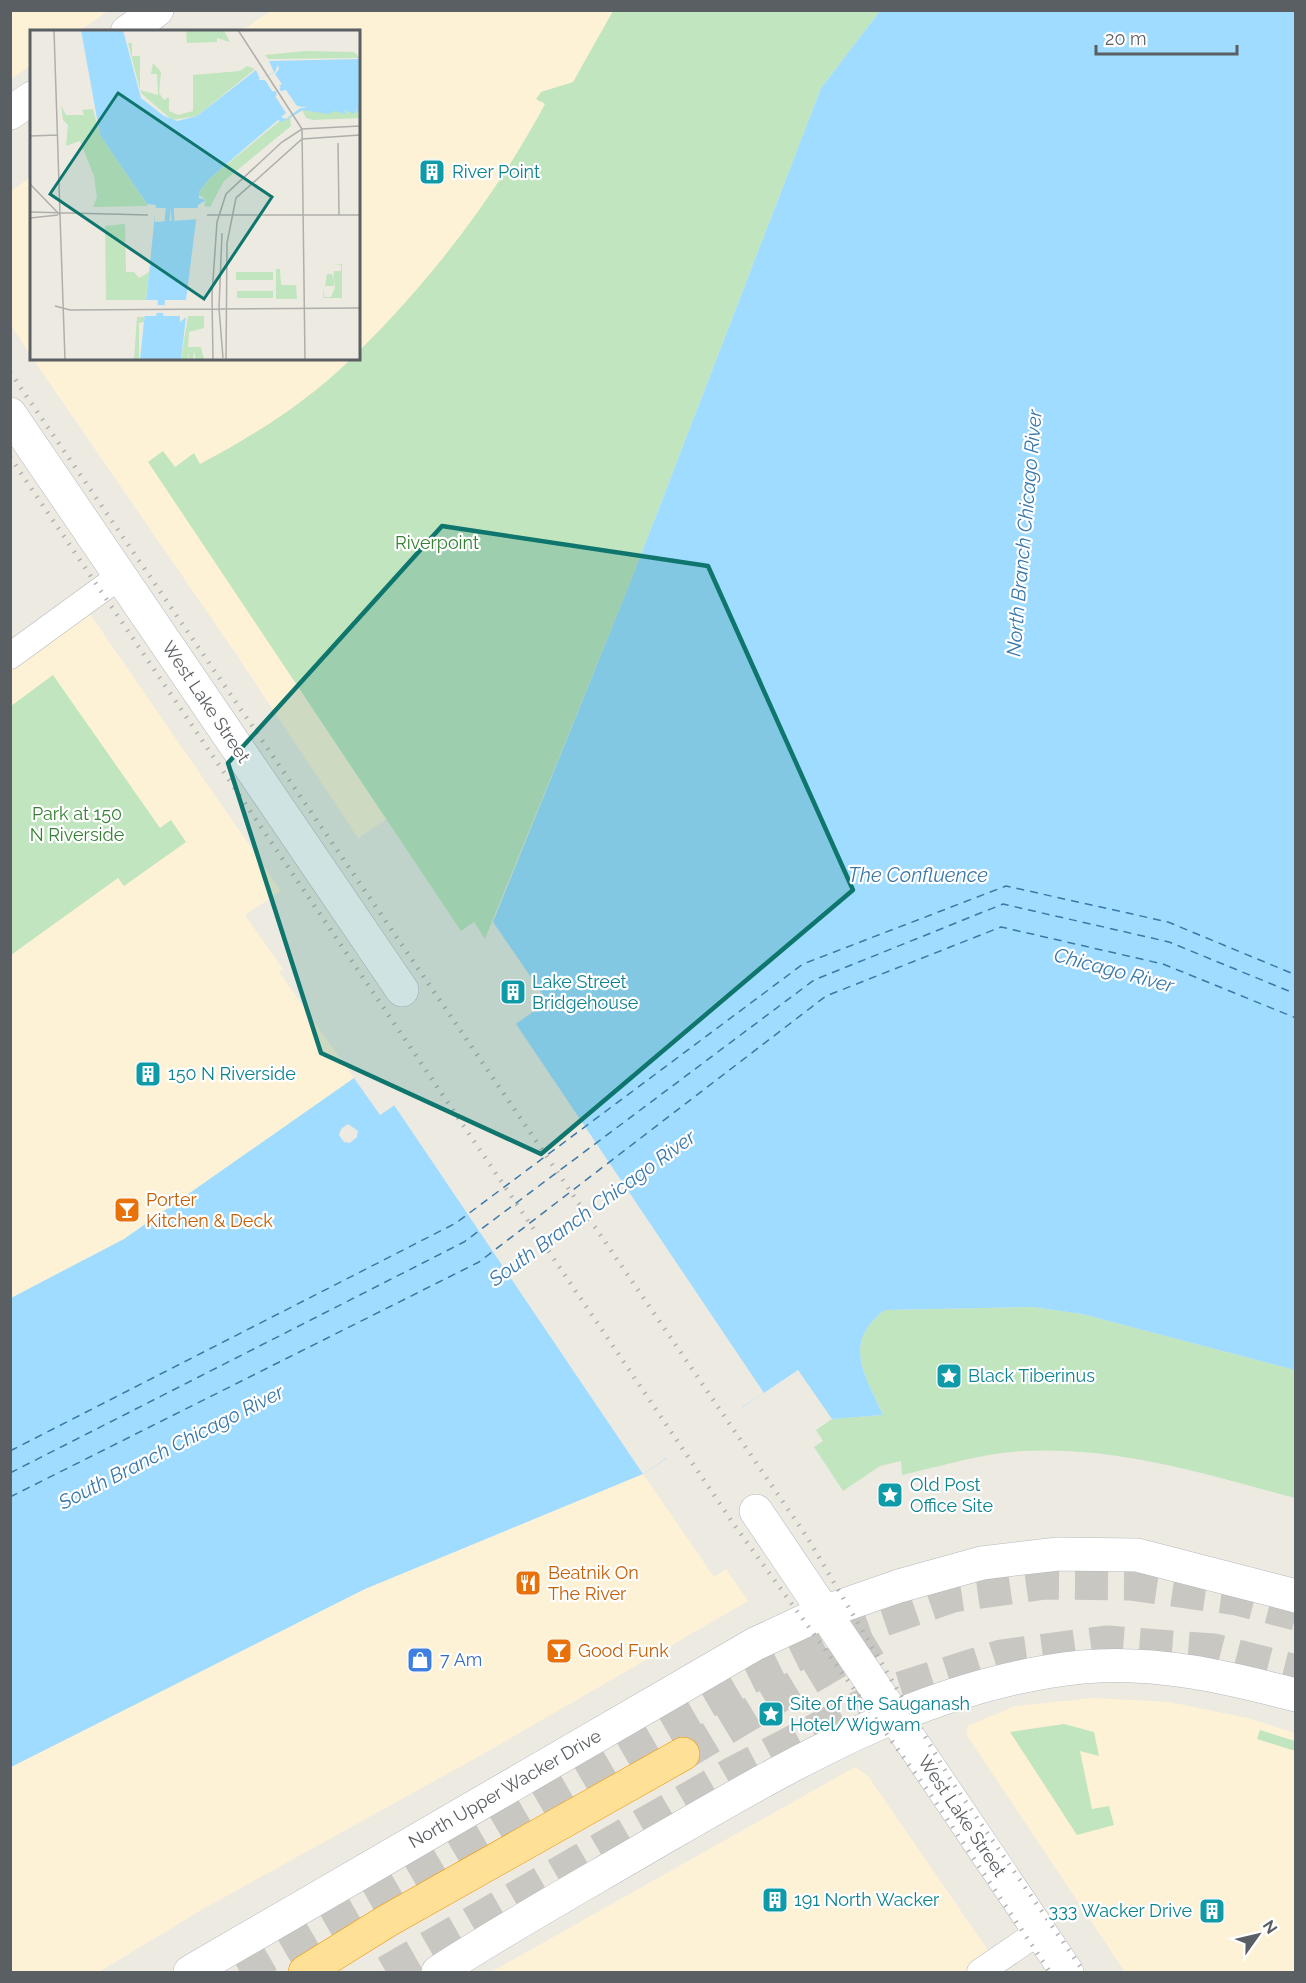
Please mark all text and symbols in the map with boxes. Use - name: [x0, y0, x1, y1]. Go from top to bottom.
- scale bar: [1096, 18, 1237, 56]
- text: 20 m: [1105, 28, 1147, 49]
- inset map: [30, 30, 360, 360]
- building icon: River Point: [417, 157, 447, 187]
- place label: River Point: [452, 161, 540, 182]
- water label: North Branch Chicago River: [1001, 407, 1047, 658]
- park label: Riverpoint: [395, 532, 479, 553]
- street label: West Lake Street: [158, 637, 255, 766]
- park label: Park at 150 N Riverside: [30, 803, 125, 845]
- water label: The Confluence: [848, 863, 988, 887]
- water label: Chicago River: [1051, 942, 1178, 998]
- place label: Lake Street Bridgehouse: [532, 971, 639, 1013]
- building icon: Lake Street Bridgehouse: [498, 977, 528, 1007]
- building icon: 150 N Riverside: [133, 1059, 163, 1089]
- place label: 150 N Riverside: [168, 1063, 296, 1084]
- water label: South Branch Chicago River: [483, 1124, 701, 1292]
- place label: Porter Kitchen & Deck: [146, 1189, 273, 1231]
- bar icon: Porter Kitchen & Deck: [112, 1195, 142, 1225]
- place icon: Black Tiberinus: [934, 1361, 964, 1391]
- place label: Black Tiberinus: [968, 1365, 1095, 1386]
- water label: South Branch Chicago River: [53, 1379, 289, 1515]
- place label: Old Post Office Site: [910, 1474, 993, 1516]
- place icon: Old Post Office Site: [875, 1480, 905, 1510]
- place label: Beatnik On The River: [548, 1562, 639, 1604]
- restaurant icon: Beatnik On The River: [513, 1568, 543, 1598]
- bar icon: Good Funk: [544, 1636, 574, 1666]
- place label: Good Funk: [578, 1640, 669, 1661]
- shop icon: 7 Am: [405, 1645, 435, 1675]
- place label: 7 Am: [440, 1649, 482, 1670]
- place label: Site of the Sauganash Hotel/Wigwam: [790, 1693, 970, 1735]
- place icon: Site of the Sauganash Hotel/Wigwam: [756, 1699, 786, 1729]
- street label: North Upper Wacker Drive: [405, 1725, 605, 1852]
- street label: West Lake Street: [914, 1751, 1011, 1880]
- building icon: 191 North Wacker: [760, 1885, 790, 1915]
- place label: 191 North Wacker: [794, 1889, 940, 1910]
- building icon: 333 Wacker Drive: [1197, 1896, 1227, 1926]
- place label: 333 Wacker Drive: [1049, 1900, 1192, 1921]
- north arrow: [1228, 1905, 1288, 1965]
- text: N: [1259, 1917, 1281, 1937]

